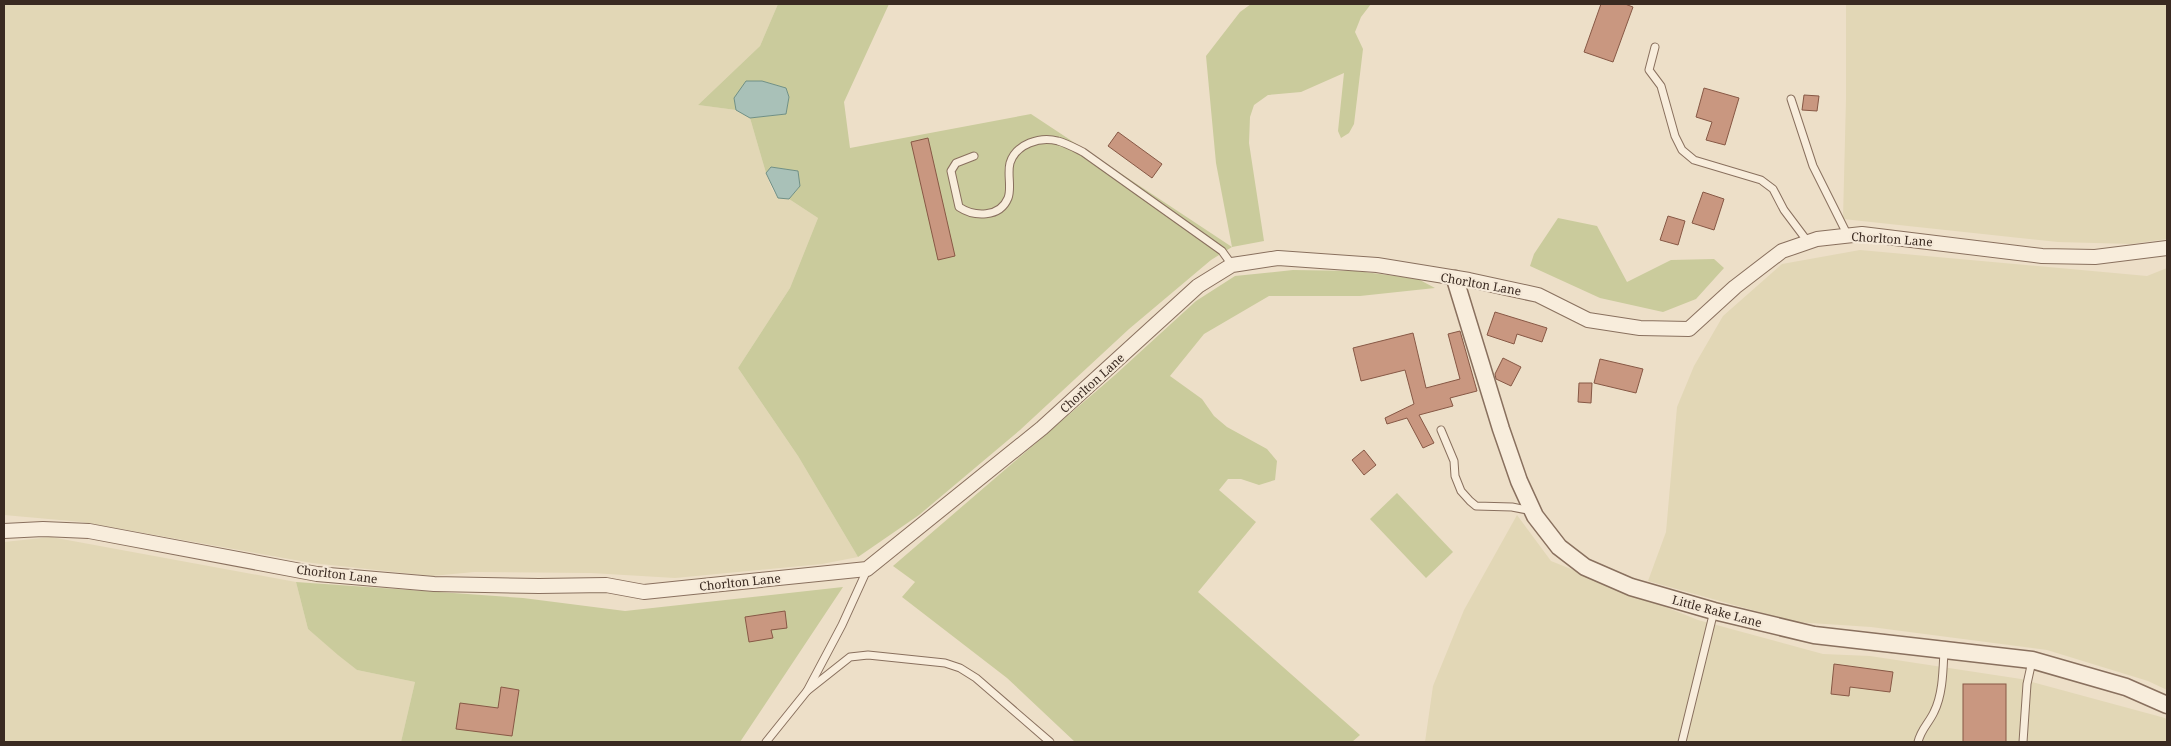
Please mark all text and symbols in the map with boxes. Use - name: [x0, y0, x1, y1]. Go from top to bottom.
- street label: Chorlton Lane: [1851, 228, 1933, 250]
- street label: Chorlton Lane: [1439, 269, 1523, 299]
- street label: Chorlton Lane: [1056, 349, 1128, 417]
- street label: Chorlton Lane: [295, 561, 379, 587]
- street label: Chorlton Lane: [698, 569, 782, 595]
- street label: Little Rake Lane: [1670, 591, 1764, 631]

